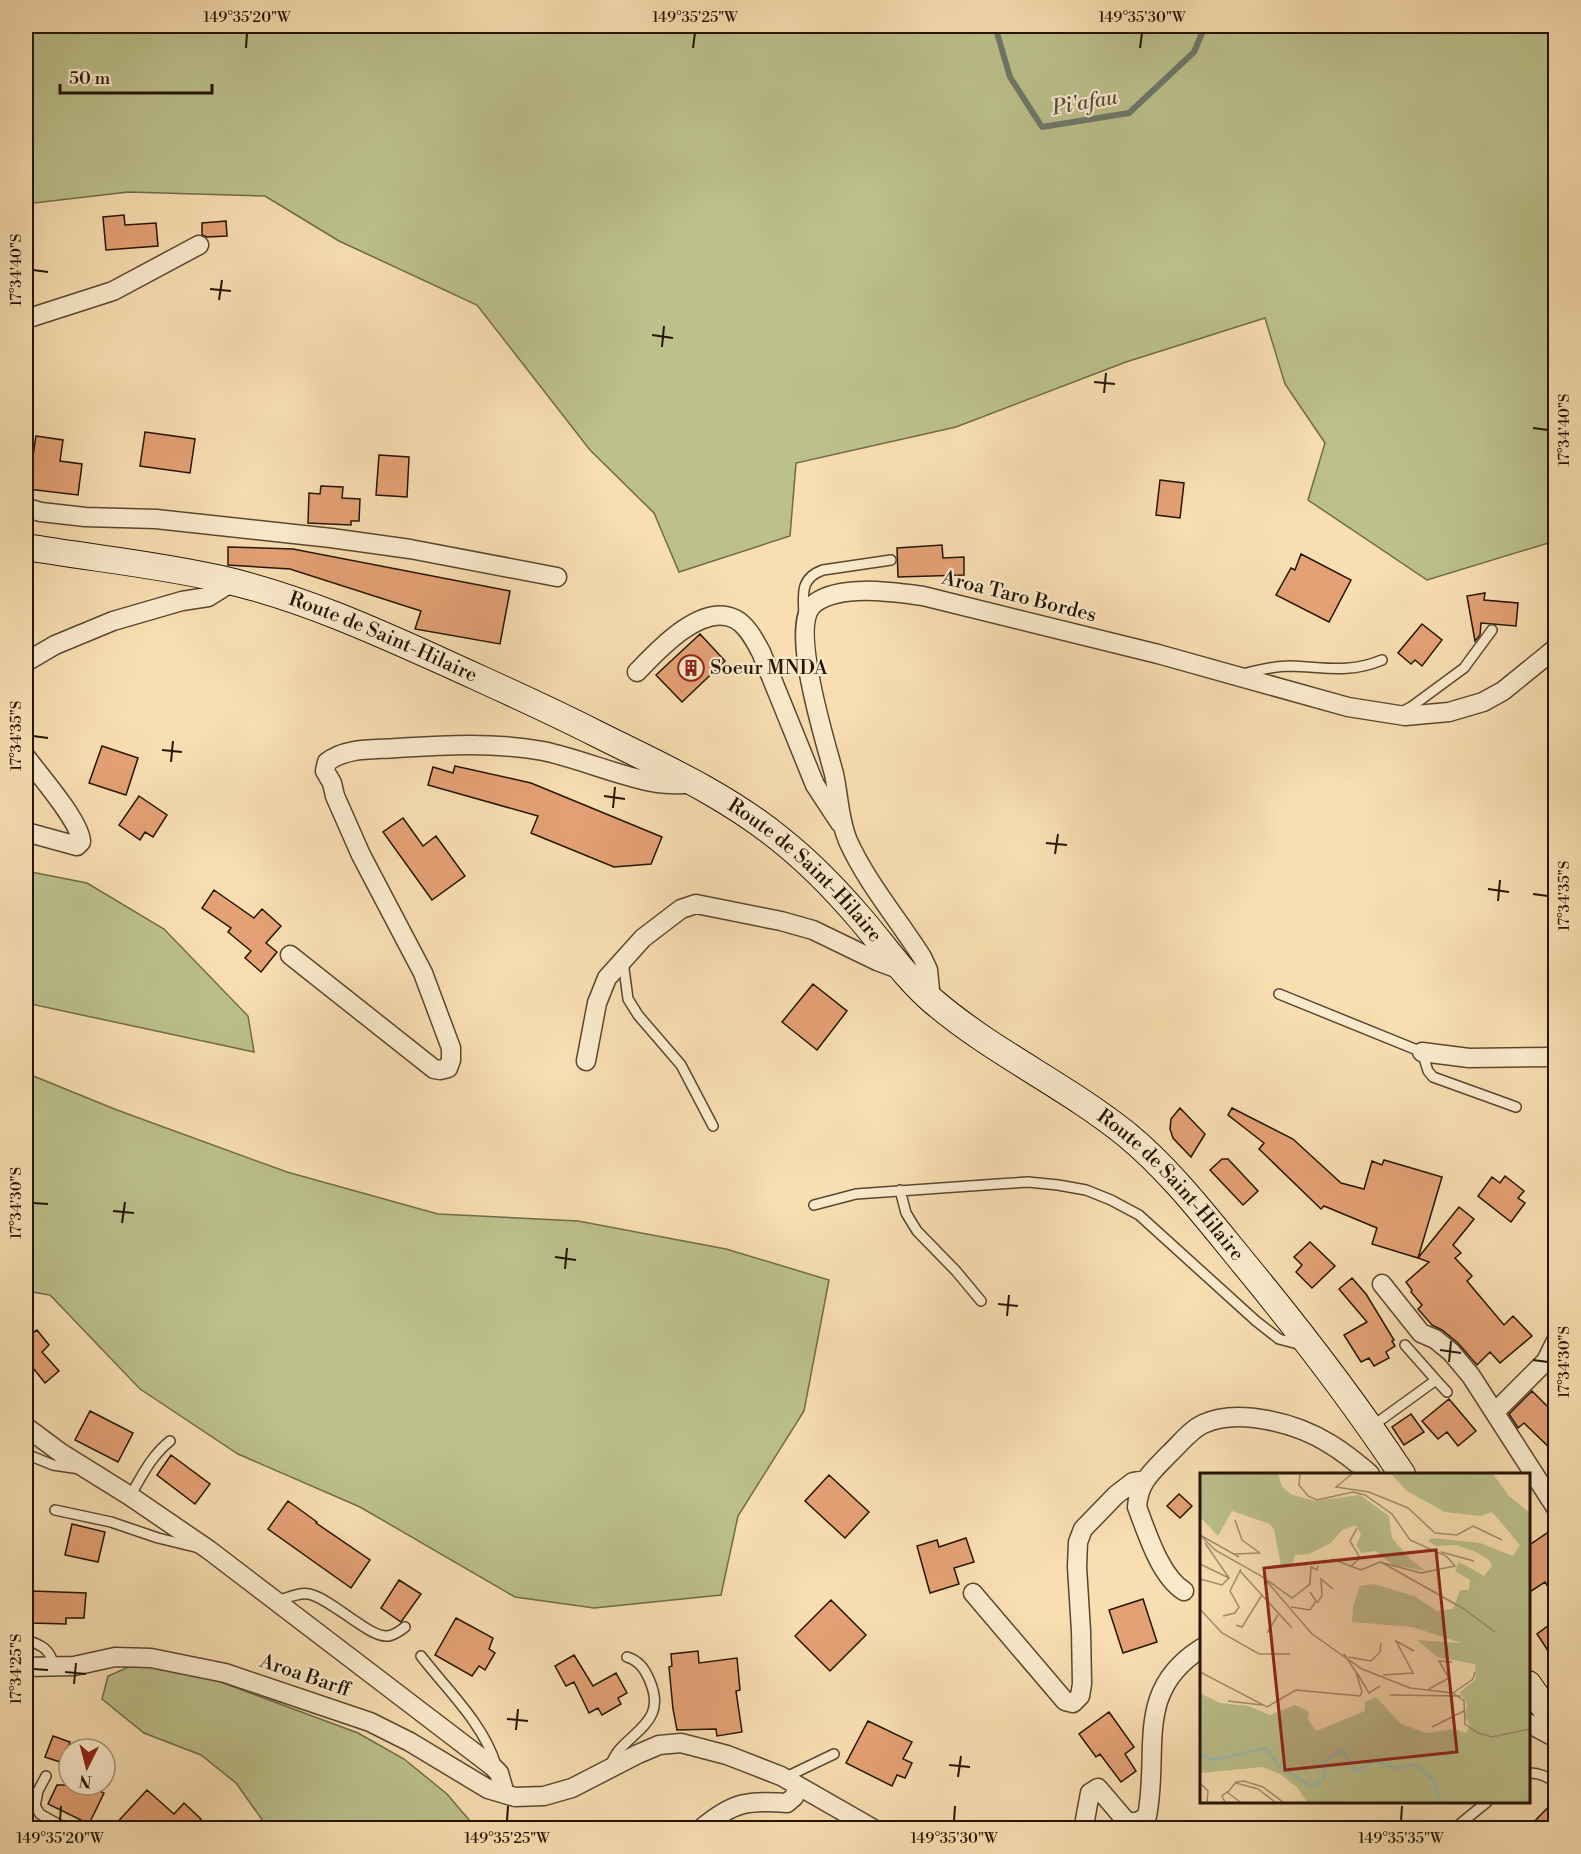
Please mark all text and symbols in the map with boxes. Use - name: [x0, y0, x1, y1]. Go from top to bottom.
- text: 149°35'20"W: [203, 8, 291, 27]
- text: 149°35'25"W: [652, 8, 738, 27]
- text: 149°35'30"W: [1099, 8, 1186, 27]
- scale bar: [60, 57, 212, 95]
- text: 50 m: [69, 67, 111, 90]
- water label: Pi'afau: [1049, 84, 1120, 122]
- text: 17°34'40"S: [7, 234, 26, 306]
- text: 17°34'40"S: [1555, 394, 1574, 466]
- street label: Aroa Taro Bordes: [938, 565, 1099, 628]
- street label: Route de Saint-Hilaire: [285, 587, 481, 688]
- building icon: Soeur MNDA: [676, 653, 706, 683]
- place label: Soeur MNDA: [710, 656, 829, 681]
- text: 17°34'35"S: [7, 701, 26, 771]
- street label: Route de Saint-Hilaire: [723, 793, 888, 947]
- text: 17°34'35"S: [1555, 861, 1574, 931]
- street label: Route de Saint-Hilaire: [1092, 1104, 1249, 1266]
- text: 17°34'30"S: [7, 1167, 26, 1239]
- text: 17°34'30"S: [1555, 1326, 1574, 1398]
- inset map: [1200, 1473, 1530, 1803]
- text: 17°34'25"S: [7, 1634, 26, 1704]
- street label: Aroa Barff: [256, 1649, 354, 1703]
- north arrow: [57, 1737, 117, 1797]
- text: N: [78, 1770, 93, 1792]
- text: 149°35'20"W: [16, 1829, 104, 1848]
- text: 149°35'25"W: [464, 1829, 550, 1848]
- text: 149°35'30"W: [911, 1829, 998, 1848]
- text: 149°35'35"W: [1358, 1829, 1444, 1848]

